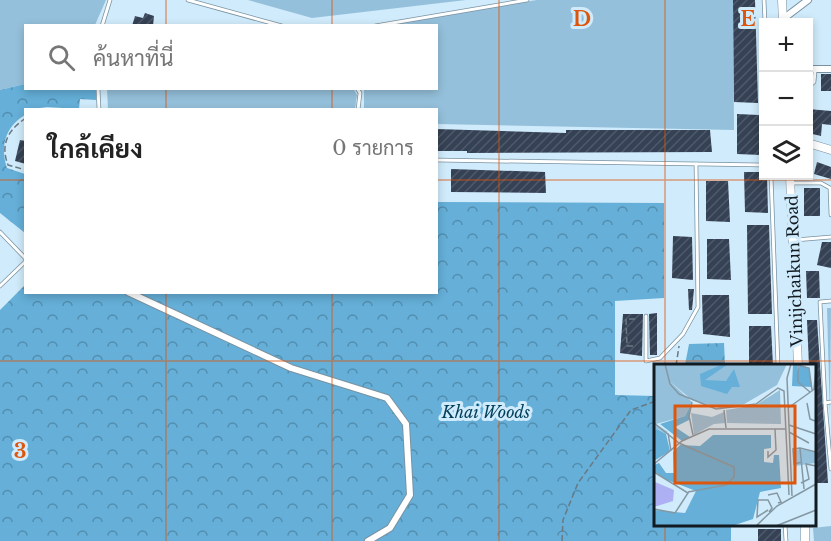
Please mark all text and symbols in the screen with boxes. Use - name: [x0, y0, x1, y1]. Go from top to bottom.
- text: D: [573, 7, 591, 31]
- text: E: [740, 7, 756, 31]
- map controls: [759, 18, 813, 180]
- button: +: [759, 18, 813, 72]
- search box: [24, 24, 438, 90]
- icon: search: [45, 41, 78, 74]
- text: ค้นหาที่นี่: [93, 45, 173, 72]
- button: −: [759, 72, 813, 126]
- button: layers: [759, 126, 813, 180]
- text: ใกล้เคียง: [48, 133, 143, 165]
- text: 0 รายการ: [332, 136, 414, 160]
- street label: Vinijchaikun Road: [781, 195, 807, 348]
- inset map: [654, 364, 816, 526]
- park label: Khai Woods: [441, 402, 530, 422]
- text: 3: [14, 439, 26, 463]

